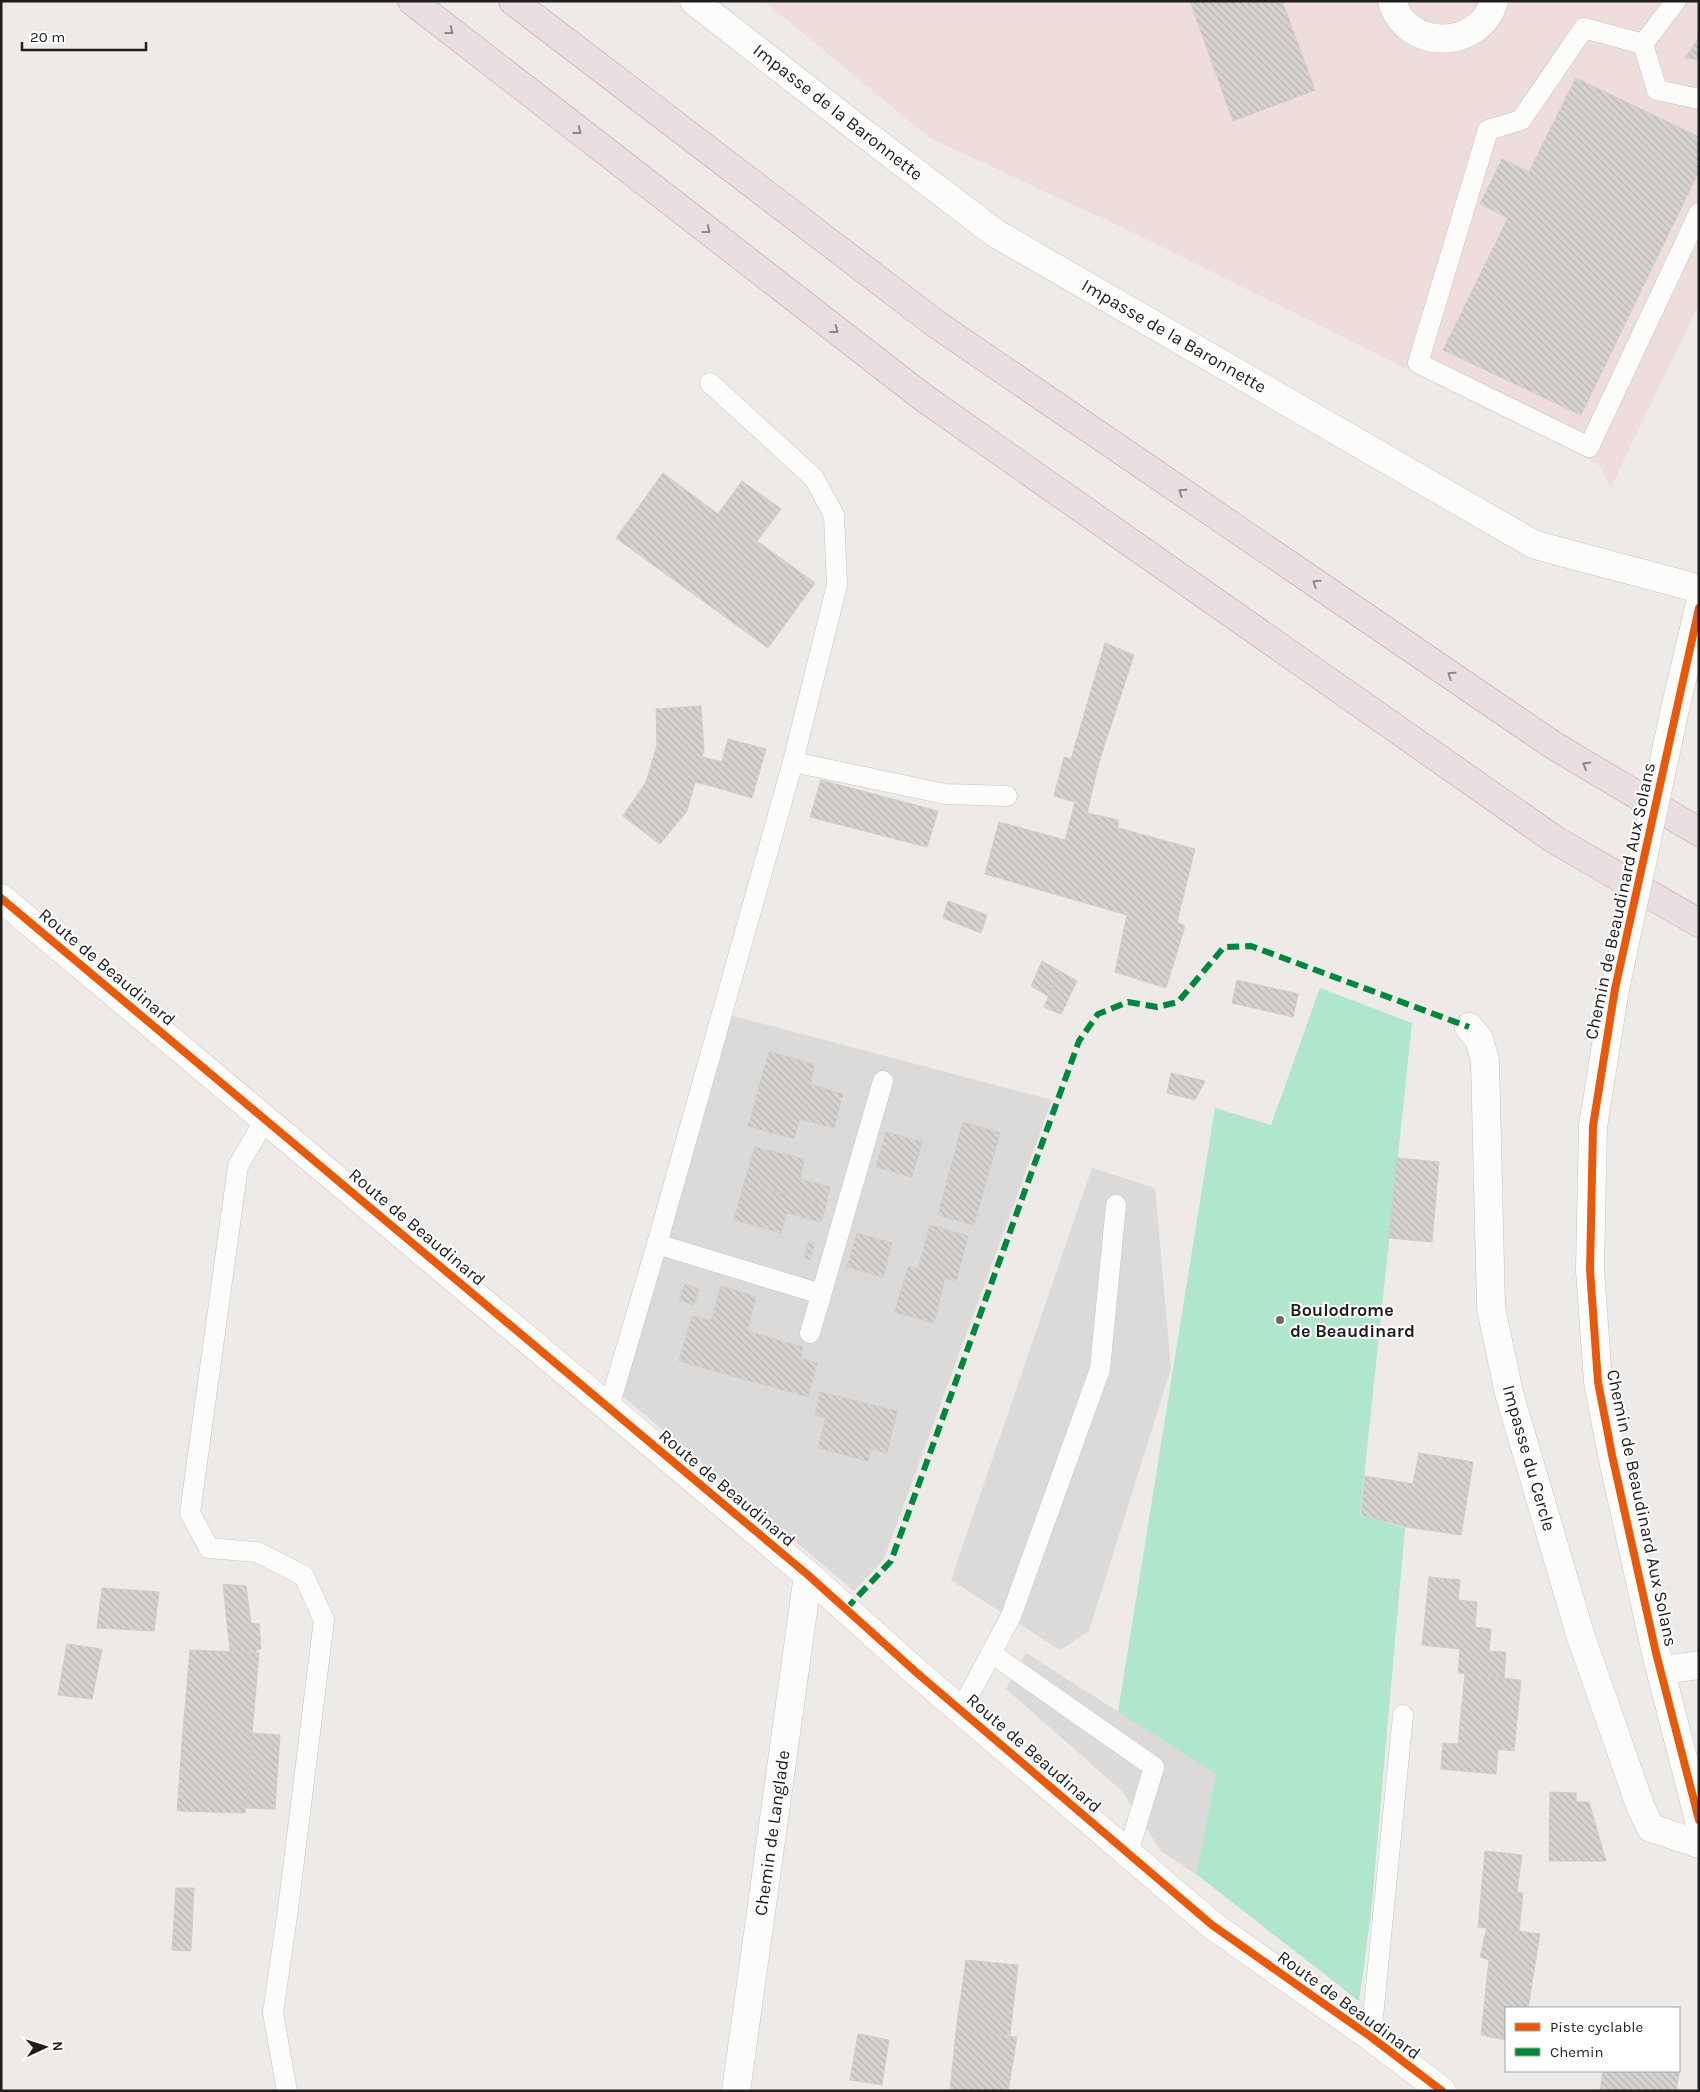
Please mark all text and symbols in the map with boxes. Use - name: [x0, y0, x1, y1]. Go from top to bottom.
- scale bar: [22, 20, 146, 52]
- one-way arrow: [444, 25, 454, 34]
- text: 20 m: [30, 28, 65, 46]
- street label: Impasse de la Baronnette: [749, 39, 927, 185]
- one-way arrow: [573, 125, 582, 134]
- one-way arrow: [701, 225, 710, 233]
- street label: Impasse de la Baronnette: [1078, 274, 1270, 398]
- one-way arrow: [829, 324, 839, 333]
- one-way arrow: [1178, 489, 1188, 498]
- one-way arrow: [1313, 580, 1322, 589]
- one-way arrow: [1447, 672, 1456, 681]
- street label: Chemin de Beaudinard Aux Solans: [1580, 760, 1660, 1042]
- one-way arrow: [1583, 761, 1592, 771]
- street label: Route de Beaudinard: [34, 903, 180, 1031]
- street label: Route de Beaudinard: [344, 1163, 490, 1291]
- place label: Boulodrome de Beaudinard: [1290, 1299, 1415, 1342]
- marker: Boulodrome de Beaudinard: [1274, 1314, 1286, 1326]
- street label: Chemin de Beaudinard Aux Solans: [1602, 1367, 1682, 1649]
- street label: Impasse du Cercle: [1498, 1382, 1560, 1534]
- street label: Route de Beaudinard: [654, 1424, 800, 1552]
- street label: Route de Beaudinard: [962, 1688, 1106, 1818]
- street label: Chemin de Langlade: [749, 1749, 795, 1917]
- street label: Route de Beaudinard: [1273, 1946, 1425, 2064]
- legend: [1505, 2007, 1680, 2072]
- text: Piste cyclable: [1550, 2018, 1643, 2036]
- north arrow: [20, 2022, 70, 2072]
- text: N: [49, 2041, 66, 2052]
- text: Chemin: [1550, 2043, 1604, 2061]

